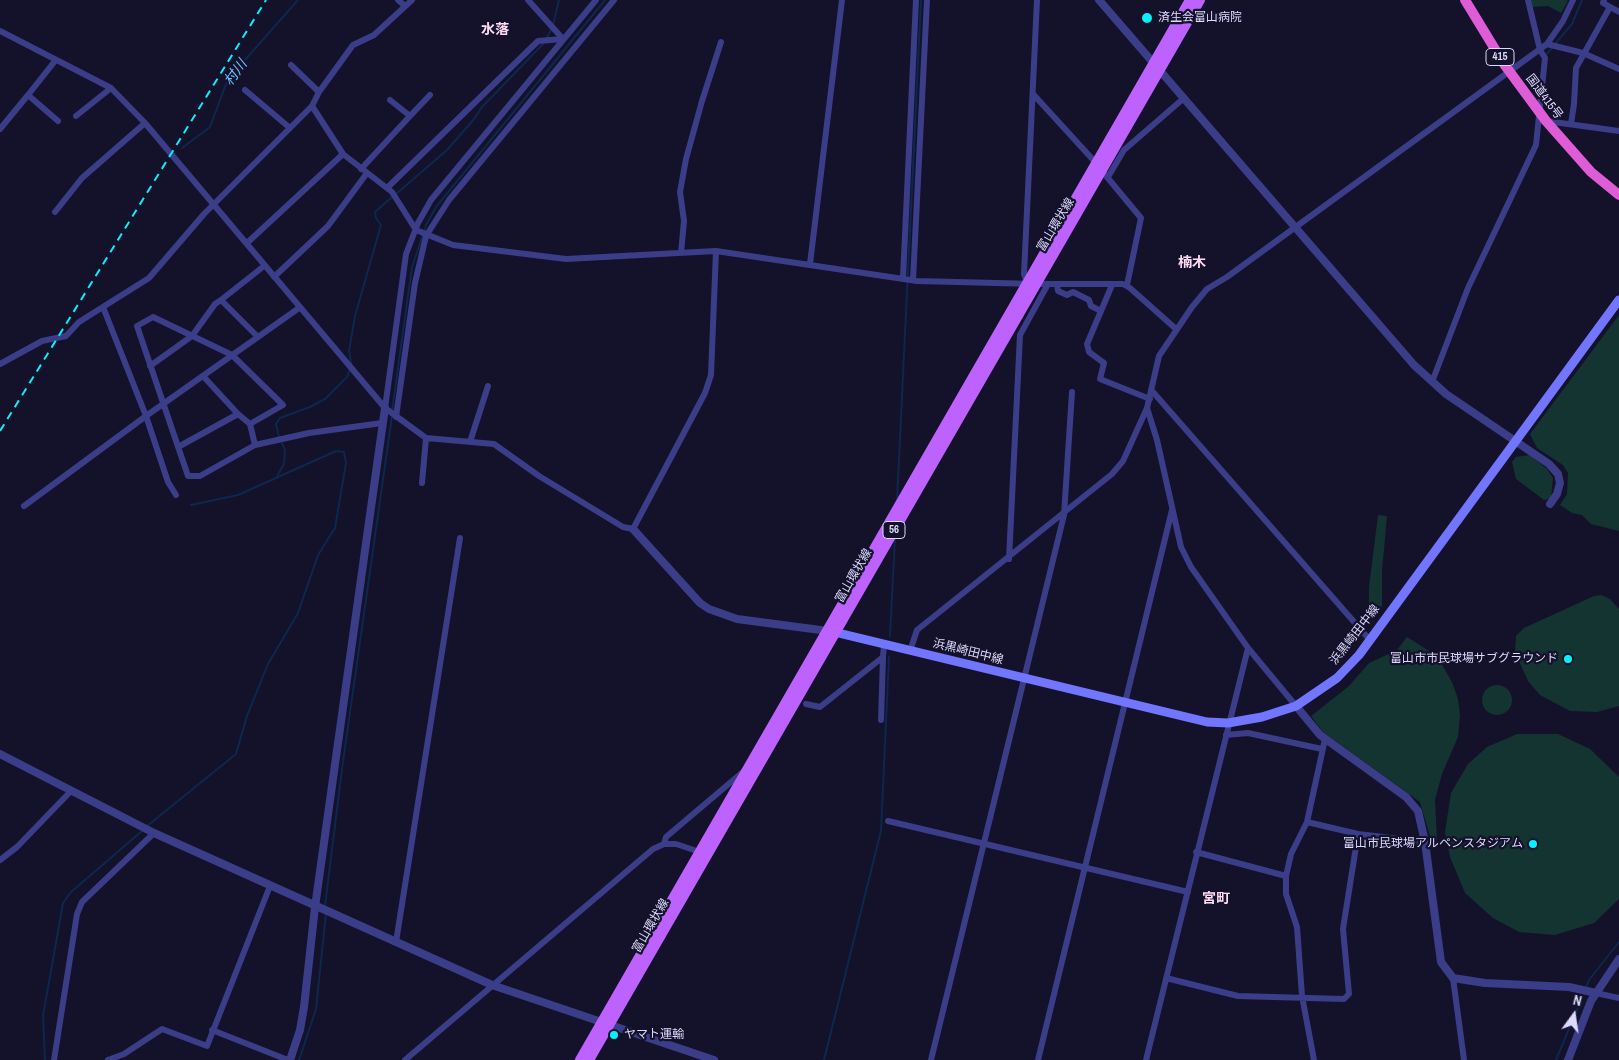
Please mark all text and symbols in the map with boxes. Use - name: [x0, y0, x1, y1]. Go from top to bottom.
- marker: 済生会富山病院: [1140, 11, 1154, 25]
- place label: 済生会富山病院: [1158, 11, 1242, 25]
- district label: 水落: [481, 22, 509, 38]
- road number: 415: [1486, 48, 1514, 66]
- water label: 村川: [221, 57, 251, 89]
- street label: 国道415号: [1522, 72, 1566, 122]
- street label: 富山環状線: [1034, 196, 1078, 254]
- district label: 楠木: [1178, 255, 1206, 271]
- road number: 56: [883, 522, 905, 538]
- street label: 富山環状線: [833, 546, 875, 606]
- street label: 浜黒崎田中線: [1327, 602, 1383, 668]
- street label: 浜黒崎田中線: [931, 636, 1005, 668]
- place label: 富山市市民球場サブグラウンド: [1390, 652, 1558, 666]
- marker: 富山市市民球場サブグラウンド: [1562, 653, 1574, 665]
- place label: 富山市民球場アルペンスタジアム: [1343, 837, 1523, 851]
- marker: 富山市民球場アルペンスタジアム: [1527, 838, 1539, 850]
- district label: 宮町: [1202, 891, 1230, 907]
- street label: 富山環状線: [630, 896, 672, 956]
- north arrow: [1549, 990, 1599, 1040]
- text: N: [1571, 991, 1584, 1010]
- place label: ヤマト運輸: [624, 1028, 684, 1042]
- marker: ヤマト運輸: [608, 1029, 620, 1041]

